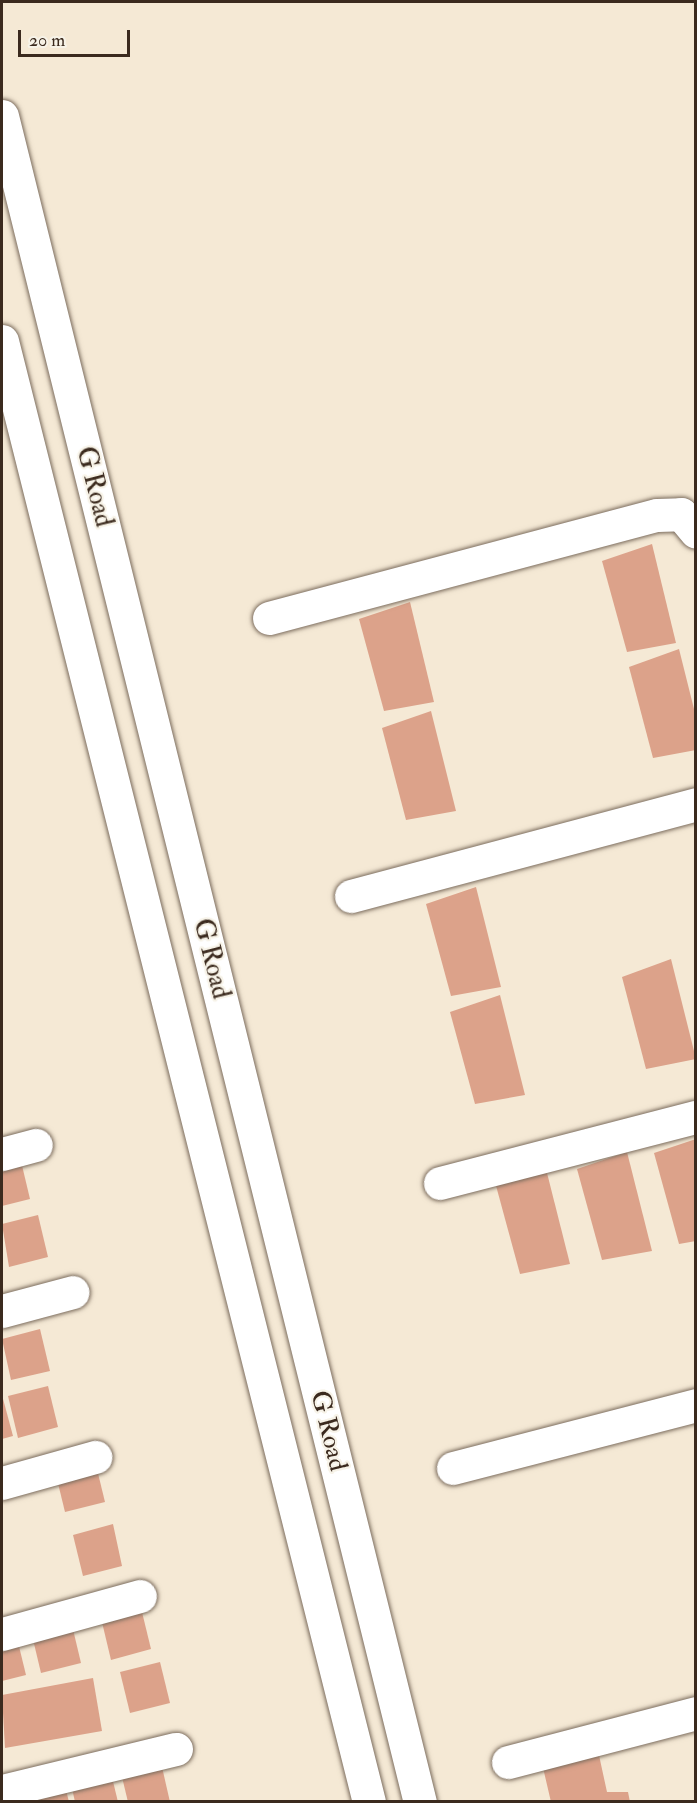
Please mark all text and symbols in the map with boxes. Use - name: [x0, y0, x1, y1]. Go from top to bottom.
- scale bar: [21, 18, 134, 56]
- text: 20 m: [29, 29, 65, 52]
- street label: G Road: [69, 444, 119, 530]
- street label: G Road: [186, 916, 236, 1002]
- street label: G Road: [303, 1388, 353, 1474]

